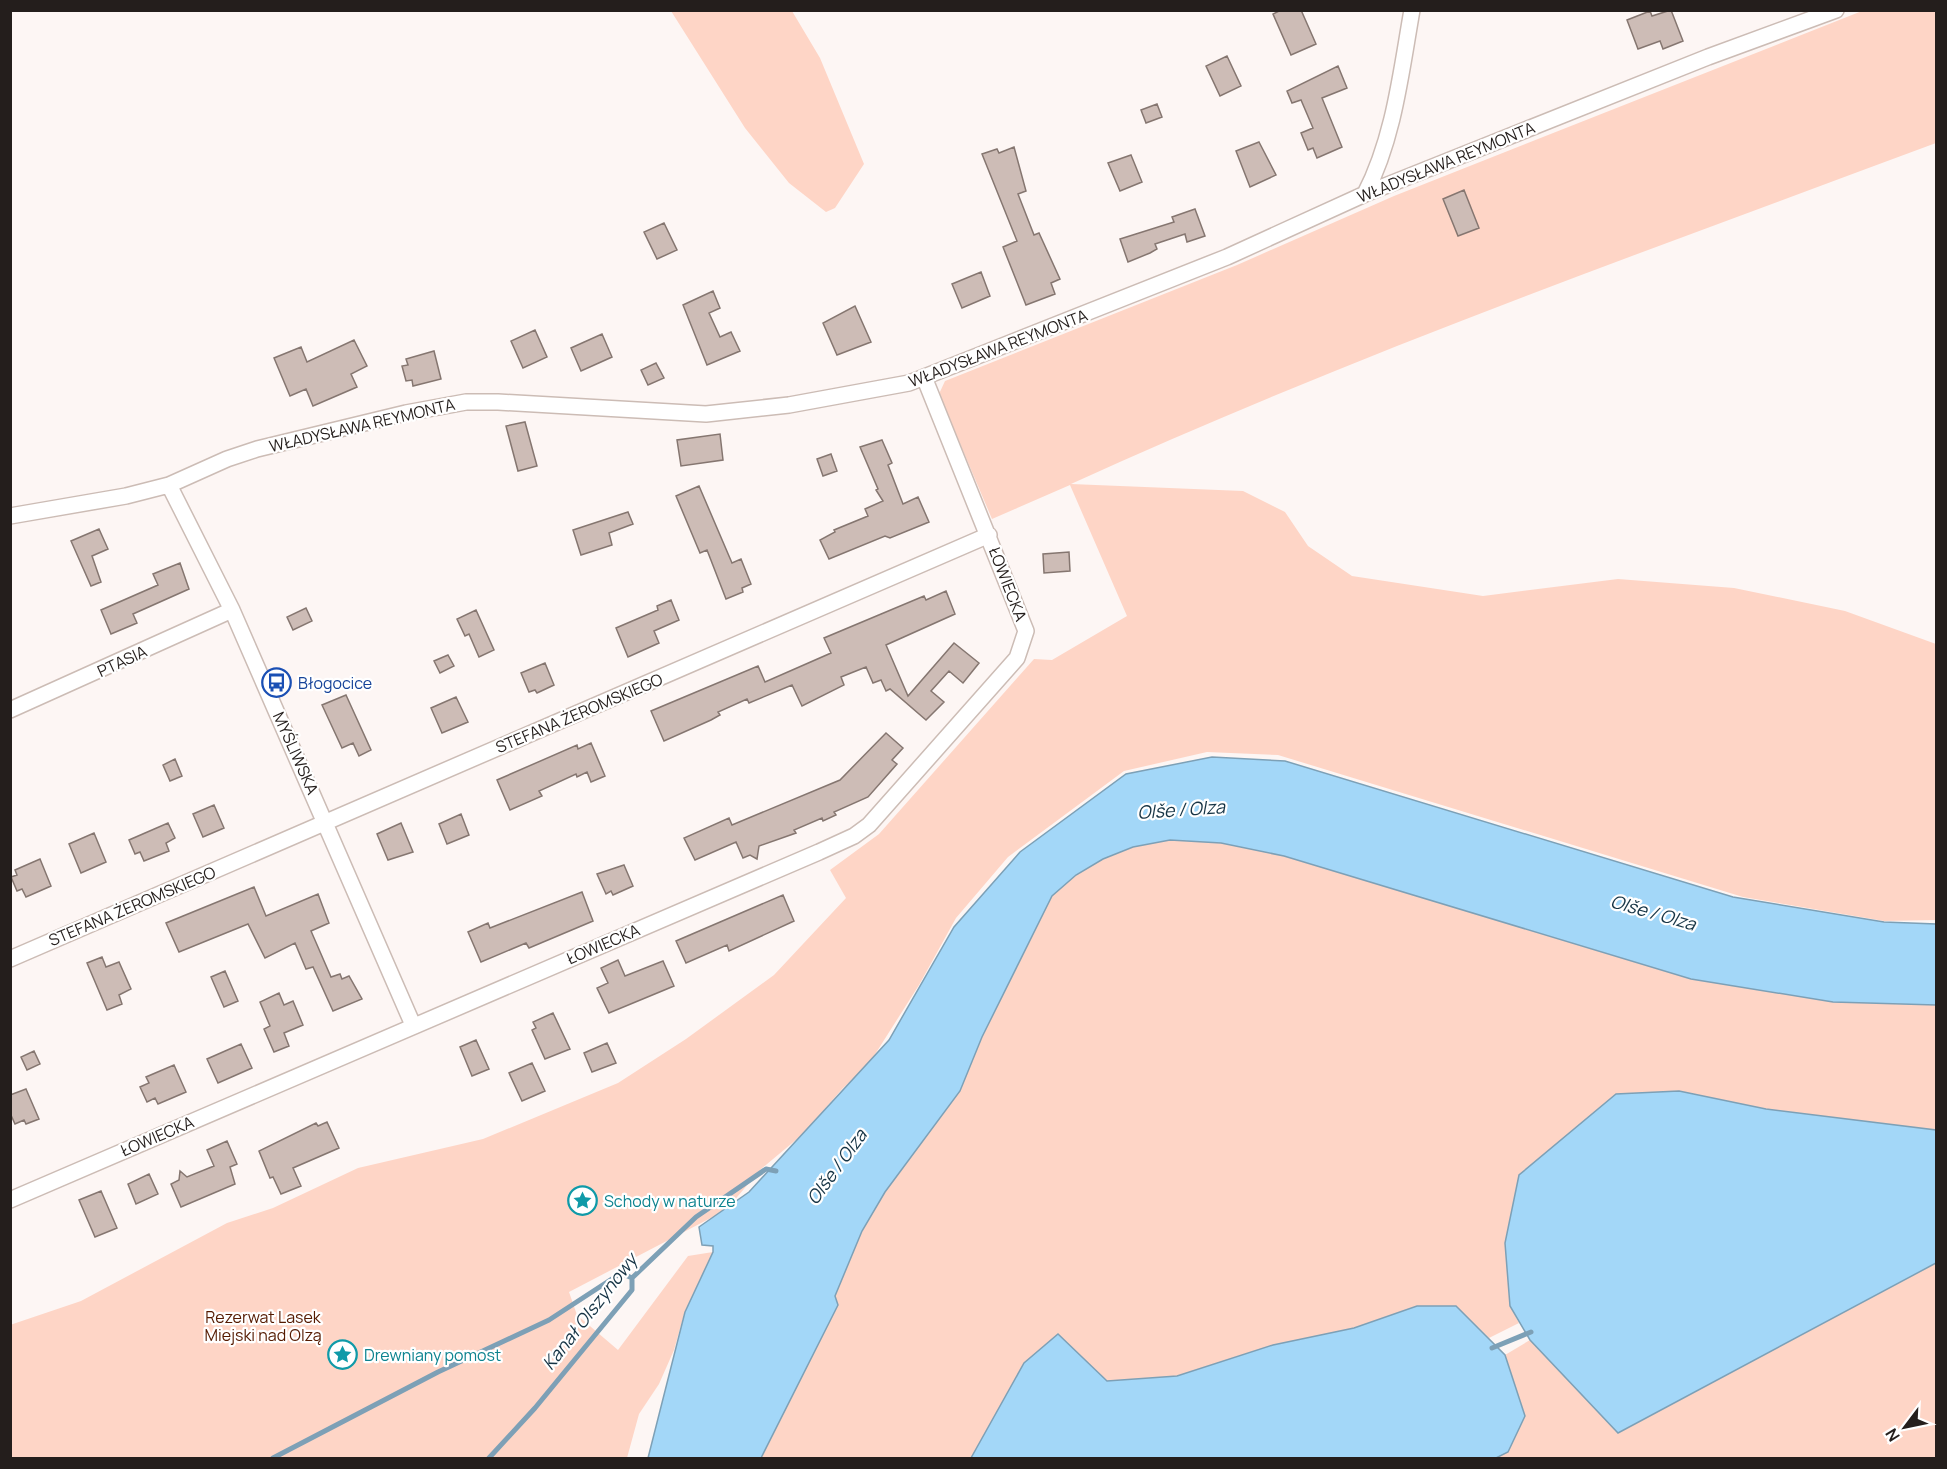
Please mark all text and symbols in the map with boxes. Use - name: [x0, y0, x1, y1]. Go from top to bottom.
- street label: WŁADYSŁAWA REYMONTA: [1354, 116, 1538, 208]
- street label: WŁADYSŁAWA REYMONTA: [905, 304, 1091, 392]
- street label: WŁADYSŁAWA REYMONTA: [267, 393, 457, 457]
- street label: ŁOWIECKA: [984, 544, 1032, 624]
- street label: PTASIA: [94, 640, 150, 682]
- bus stop icon: Błogocice: [261, 667, 293, 699]
- street label: STEFANA ŻEROMSKIEGO: [492, 668, 666, 758]
- place label: Błogocice: [298, 672, 372, 694]
- street label: MYŚLIWSKA: [268, 708, 324, 798]
- water label: Olše / Olza: [1136, 794, 1226, 824]
- street label: STEFANA ŻEROMSKIEGO: [45, 861, 219, 951]
- water label: Olše / Olza: [1608, 888, 1700, 936]
- street label: ŁOWIECKA: [563, 919, 643, 969]
- street label: ŁOWIECKA: [117, 1111, 197, 1161]
- water label: Olše / Olza: [801, 1123, 872, 1209]
- place icon: Schody w naturze: [567, 1185, 599, 1217]
- place label: Schody w naturze: [604, 1190, 736, 1212]
- water label: Kanał Olszynowy: [536, 1246, 644, 1374]
- park label: Rezerwat Lasek Miejski nad Olzą: [204, 1306, 322, 1346]
- place icon: Drewniany pomost: [327, 1339, 359, 1371]
- place label: Drewniany pomost: [364, 1344, 501, 1366]
- north arrow: [1875, 1397, 1935, 1457]
- text: N: [1880, 1424, 1905, 1446]

